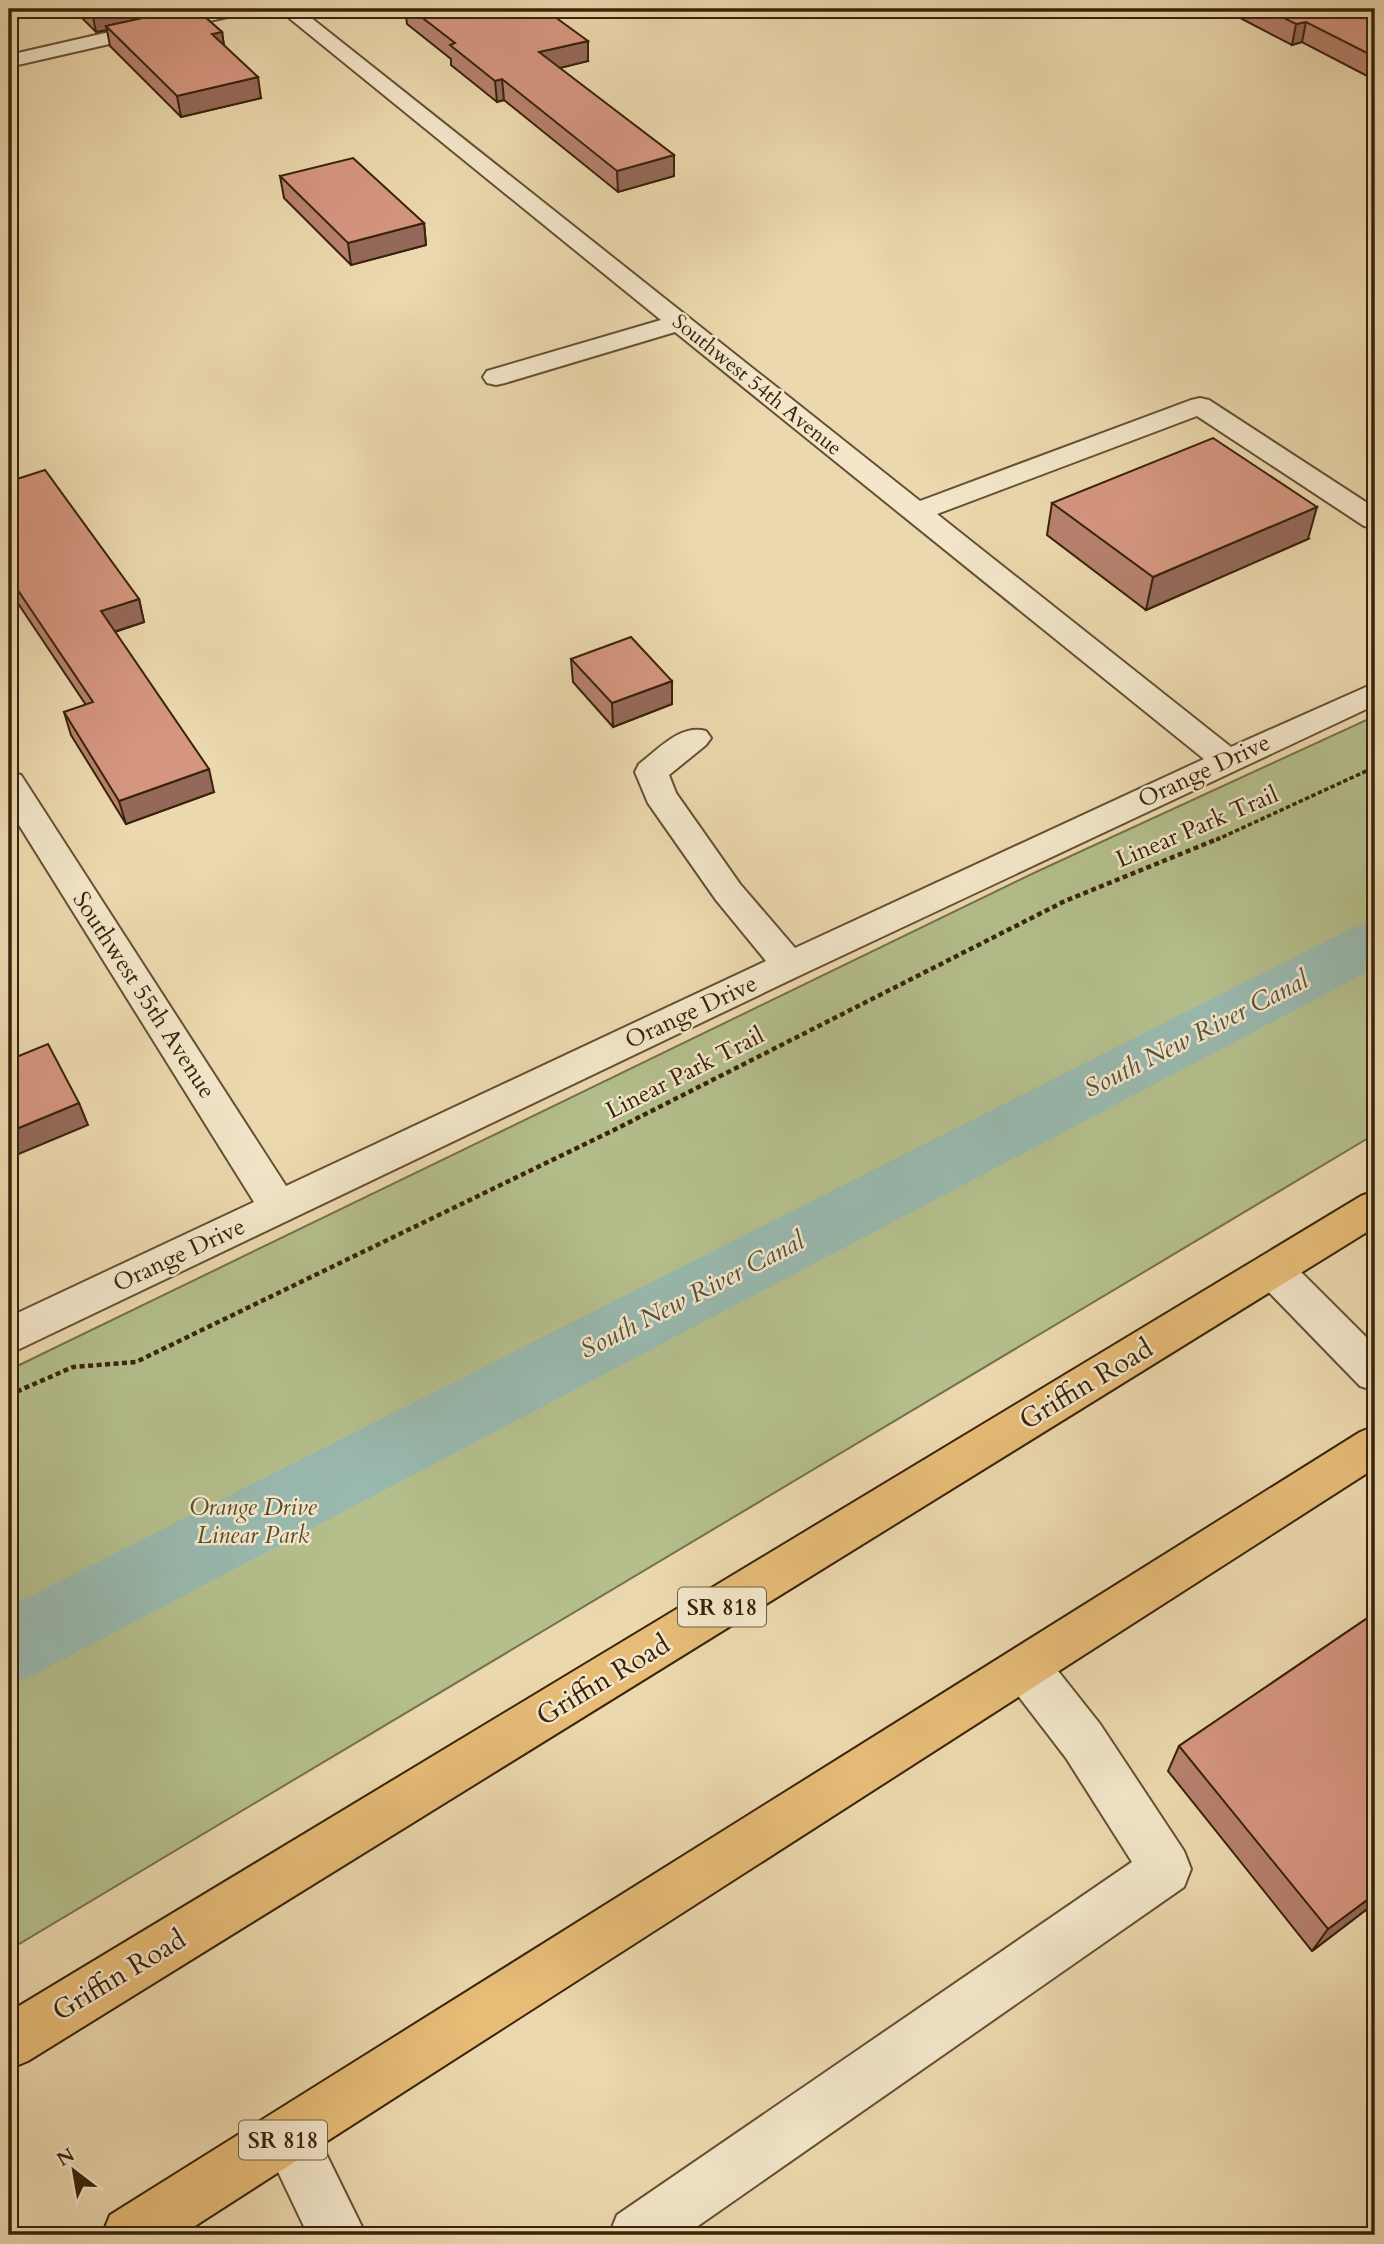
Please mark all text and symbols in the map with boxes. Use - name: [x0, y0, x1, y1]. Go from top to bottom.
- street label: Southwest 54th Avenue: [666, 307, 848, 463]
- street label: Orange Drive: [1133, 726, 1275, 816]
- street label: Linear Park Trail: [1111, 778, 1283, 876]
- street label: Southwest 55th Avenue: [65, 885, 223, 1105]
- water label: South New River Canal: [1078, 962, 1315, 1106]
- street label: Orange Drive: [620, 967, 762, 1057]
- street label: Linear Park Trail: [600, 1019, 770, 1127]
- street label: Orange Drive: [108, 1210, 250, 1300]
- water label: South New River Canal: [574, 1223, 811, 1367]
- street label: Griffin Road: [1012, 1329, 1160, 1439]
- park label: Orange Drive Linear Park: [189, 1491, 317, 1552]
- road number: SR 818: [678, 1588, 766, 1626]
- street label: Griffin Road: [529, 1625, 677, 1735]
- street label: Griffin Road: [45, 1920, 193, 2030]
- road number: SR 818: [239, 2120, 327, 2160]
- north arrow: [38, 2136, 108, 2206]
- text: N: [52, 2142, 80, 2173]

